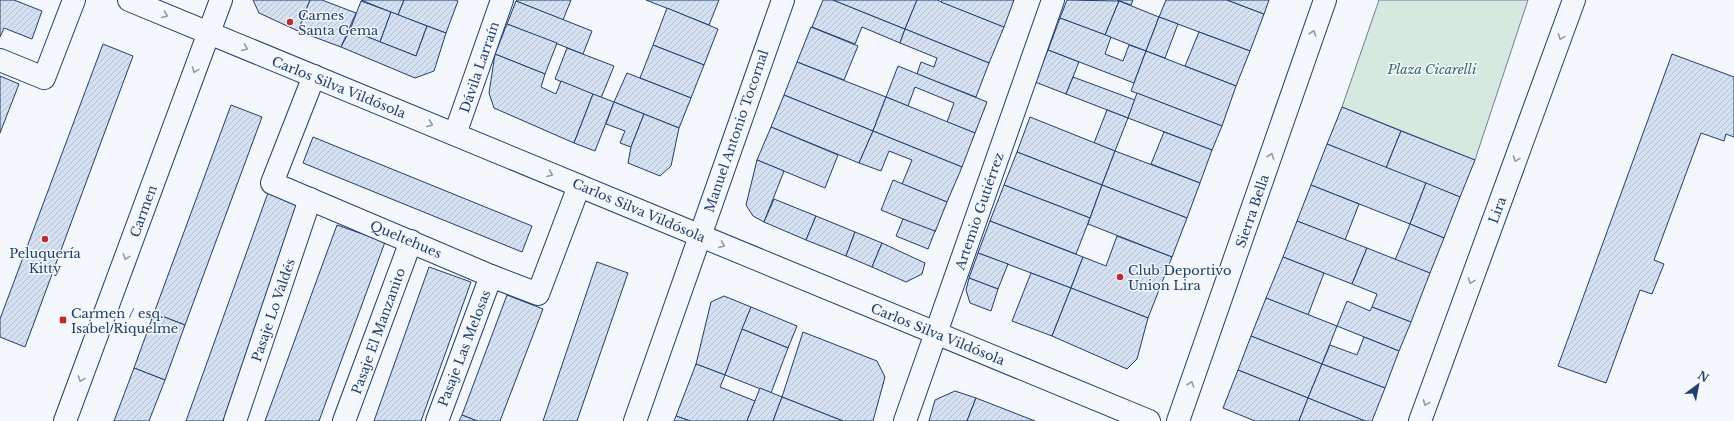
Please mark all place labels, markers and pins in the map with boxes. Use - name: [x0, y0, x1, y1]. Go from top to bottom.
- place label: Carnes Santa Gema: [298, 7, 379, 39]
- marker: Carnes Santa Gema: [285, 17, 295, 27]
- marker: Peluquería Kitty: [40, 234, 50, 244]
- place label: Peluquería Kitty: [9, 245, 81, 277]
- place label: Club Deportivo Union Lira: [1128, 262, 1232, 294]
- marker: Club Deportivo Union Lira: [1115, 272, 1125, 282]
- place label: Carmen / esq. Isabel Riquelme: [71, 305, 178, 337]
- marker: Carmen / esq. Isabel Riquelme: [58, 315, 68, 325]

